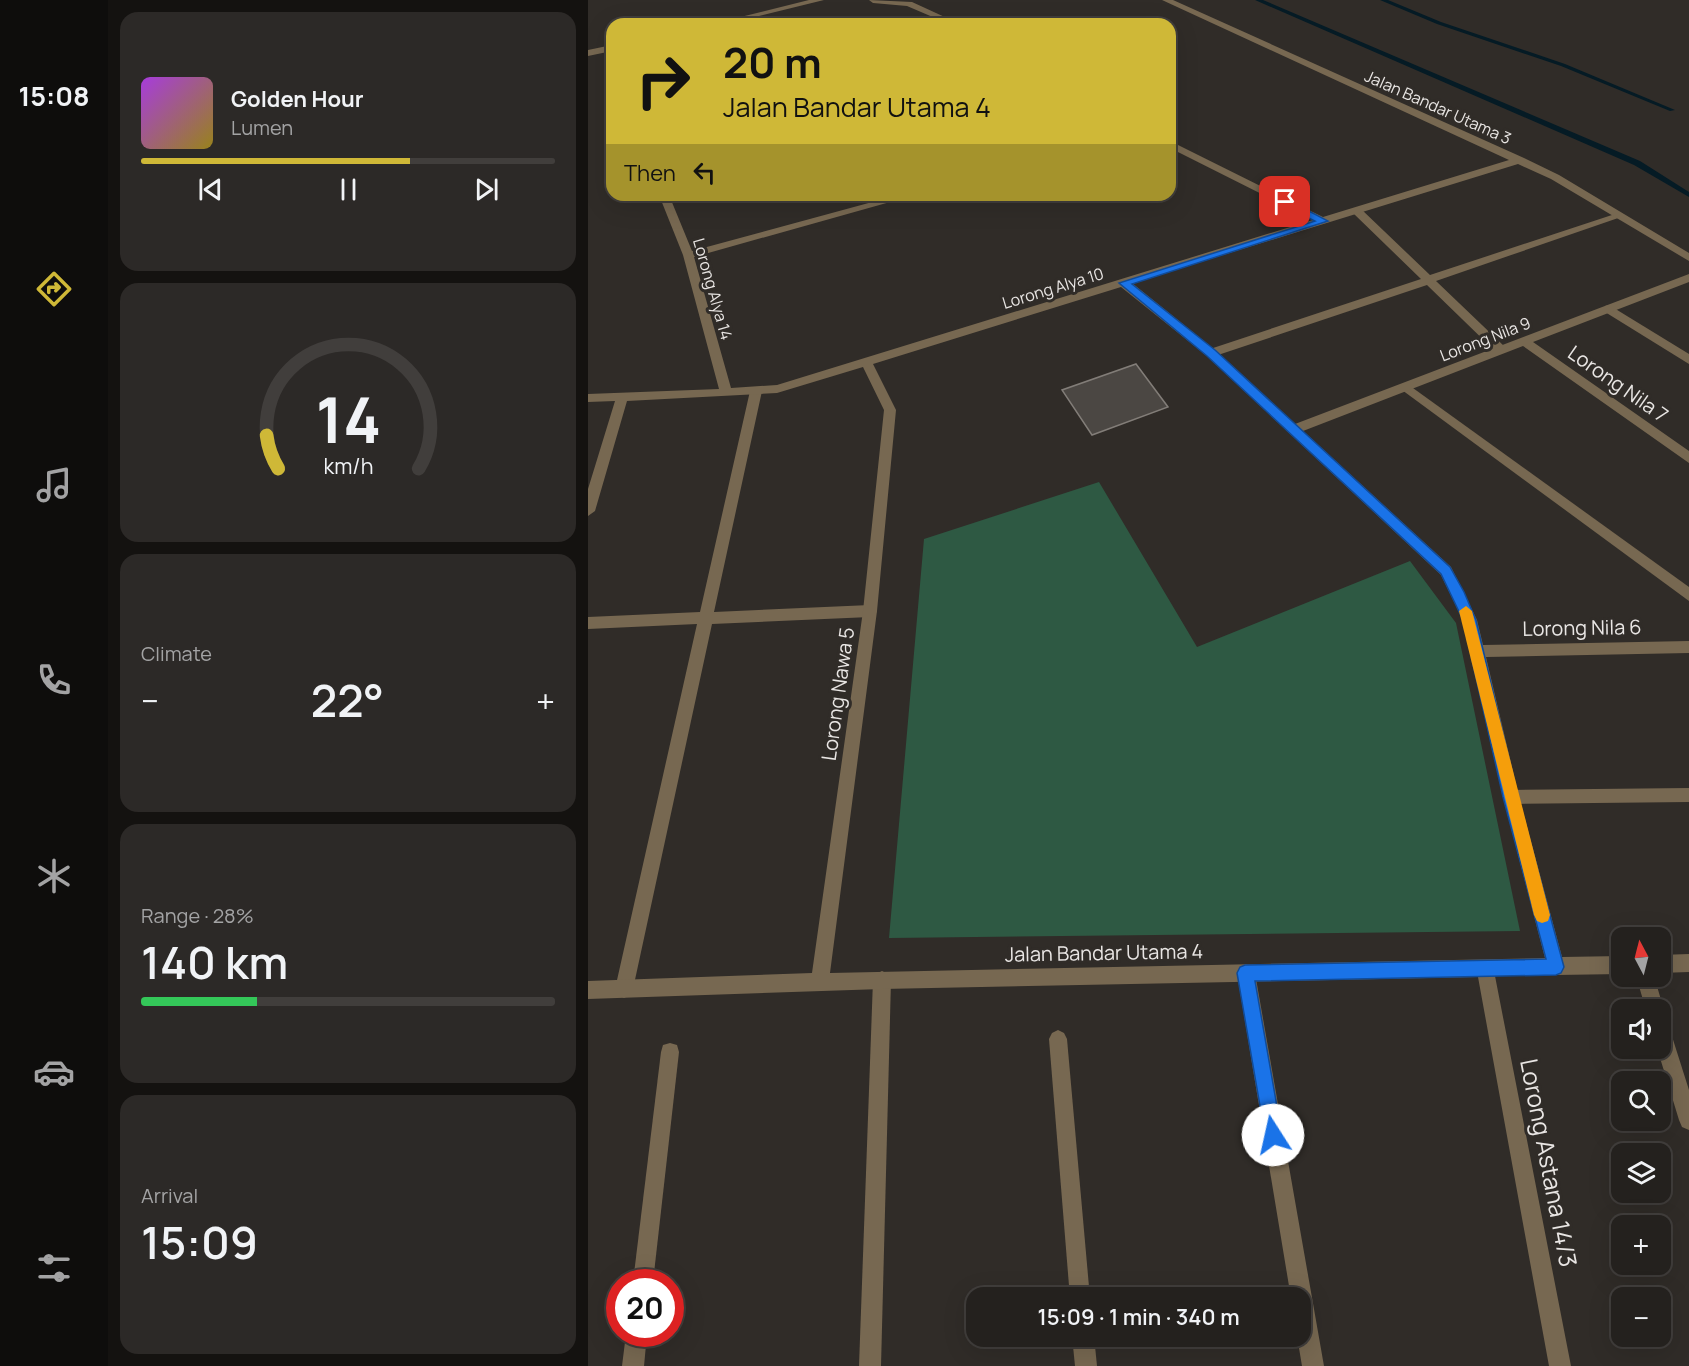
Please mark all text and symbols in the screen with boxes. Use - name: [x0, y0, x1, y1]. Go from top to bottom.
- text: 20 m: [723, 33, 822, 91]
- icon: right: [624, 42, 702, 120]
- street label: Jalan Bandar Utama 3: [1361, 65, 1515, 149]
- text: 15:08: [18, 77, 90, 114]
- text: Golden Hour: [231, 84, 364, 114]
- text: Jalan Bandar Utama 4: [723, 88, 991, 125]
- text: Lumen: [231, 114, 293, 141]
- icon: left: [688, 156, 721, 189]
- text: Then: [624, 158, 676, 188]
- icon: previous: [194, 173, 227, 206]
- icon: pause: [332, 173, 365, 206]
- icon: next: [470, 173, 503, 206]
- pin: [1259, 176, 1310, 227]
- icon: arrive: [1268, 185, 1301, 218]
- street label: Lorong Alya 14: [688, 236, 738, 342]
- street label: Lorong Alya 10: [1000, 262, 1106, 314]
- icon: directions: [33, 268, 75, 310]
- street label: Lorong Nila 9: [1437, 312, 1533, 366]
- street label: Lorong Nila 7: [1563, 339, 1674, 428]
- text: 14: [315, 376, 381, 462]
- text: km/h: [323, 452, 373, 481]
- icon: music: [33, 464, 75, 506]
- street label: Lorong Nila 6: [1522, 613, 1642, 642]
- street label: Lorong Nawa 5: [815, 625, 860, 762]
- text: Climate: [141, 640, 212, 667]
- icon: phone: [33, 659, 75, 701]
- text: 22°: [311, 669, 384, 731]
- text: −: [141, 678, 159, 723]
- text: +: [536, 678, 555, 723]
- icon: climate: [33, 855, 75, 897]
- text: Range · 28%: [141, 902, 254, 929]
- north arrow: [1611, 927, 1671, 987]
- map controls: [1611, 927, 1671, 1347]
- text: 140 km: [141, 931, 288, 993]
- street label: Jalan Bandar Utama 4: [1005, 937, 1203, 968]
- button: sound: [1611, 999, 1671, 1059]
- icon: car: [33, 1051, 75, 1093]
- street label: Lorong Astana 14/3: [1513, 1056, 1586, 1270]
- button: search: [1611, 1071, 1671, 1131]
- position arrow: [1241, 1103, 1305, 1167]
- button: layers: [1611, 1143, 1671, 1203]
- text: Arrival: [141, 1182, 198, 1209]
- text: 15:09: [141, 1211, 258, 1273]
- button: +: [1611, 1215, 1671, 1275]
- icon: filters: [33, 1247, 75, 1289]
- speed limit sign: 20: [606, 1269, 684, 1347]
- button: −: [1611, 1287, 1671, 1347]
- text: 15:09 · 1 min · 340 m: [1037, 1302, 1240, 1332]

